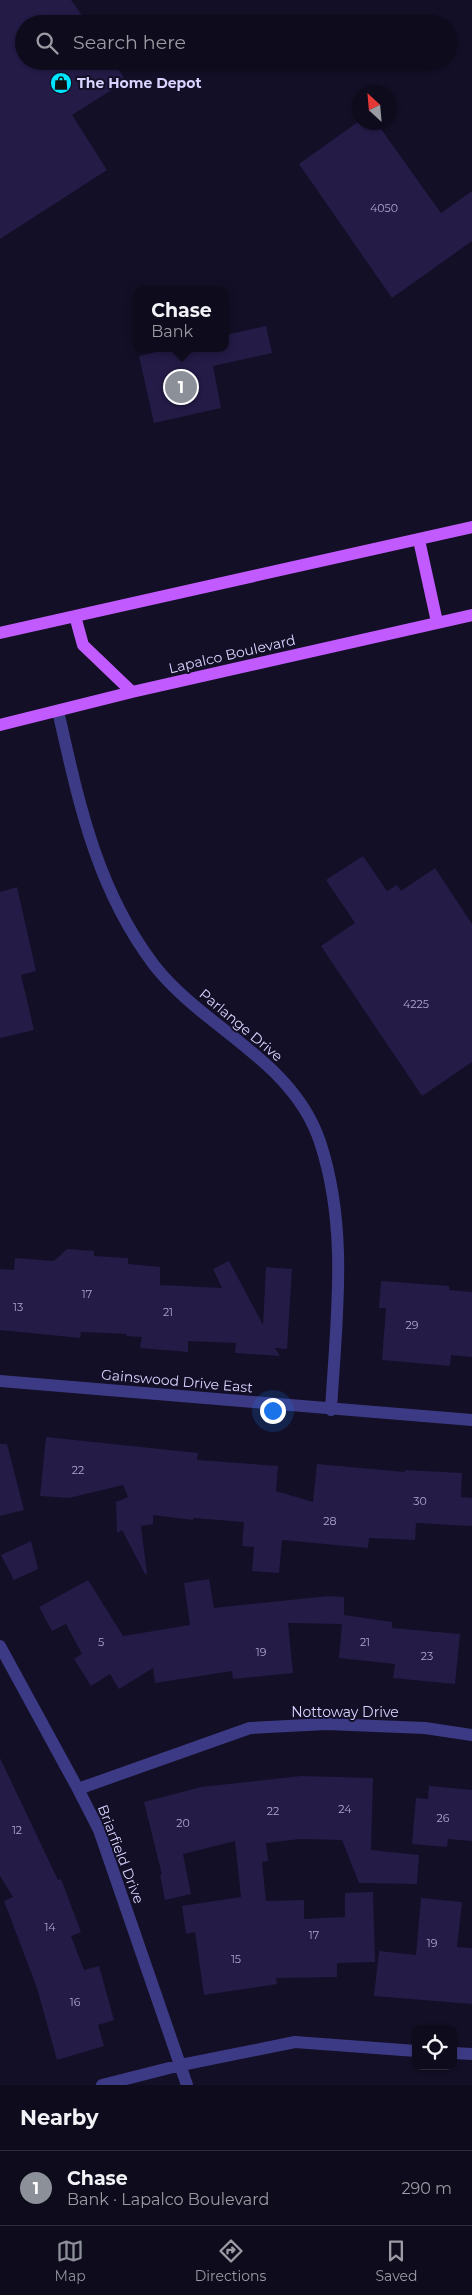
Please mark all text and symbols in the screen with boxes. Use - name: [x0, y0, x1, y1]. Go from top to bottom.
- search box: [15, 15, 457, 70]
- icon: search: [33, 29, 61, 57]
- text: Search here: [73, 31, 186, 54]
- shop icon: The Home Depot: [49, 71, 73, 95]
- place label: The Home Depot: [77, 74, 202, 92]
- north arrow: [352, 85, 397, 130]
- house number: 4050: [370, 201, 398, 215]
- popup: [134, 287, 229, 352]
- text: Chase: [151, 299, 212, 322]
- text: Bank: [151, 322, 193, 341]
- pin: 1: [165, 368, 197, 406]
- street label: Lapalco Boulevard: [167, 631, 297, 677]
- street label: Parlange Drive: [196, 985, 286, 1065]
- house number: 4225: [403, 997, 429, 1011]
- house number: 17: [82, 1287, 92, 1301]
- house number: 13: [13, 1300, 23, 1314]
- house number: 21: [163, 1305, 173, 1319]
- house number: 29: [406, 1318, 419, 1332]
- street label: Gainswood Drive East: [100, 1365, 254, 1397]
- your location: [260, 1398, 286, 1424]
- house number: 22: [72, 1463, 84, 1477]
- house number: 30: [413, 1494, 427, 1508]
- house number: 28: [323, 1514, 337, 1528]
- house number: 5: [98, 1635, 104, 1649]
- house number: 21: [360, 1635, 370, 1649]
- house number: 19: [256, 1645, 267, 1659]
- house number: 23: [421, 1649, 433, 1663]
- street label: Nottoway Drive: [291, 1703, 399, 1721]
- street label: Briarfield Drive: [94, 1802, 148, 1906]
- house number: 24: [338, 1802, 352, 1816]
- house number: 22: [267, 1804, 279, 1818]
- house number: 26: [437, 1811, 450, 1825]
- house number: 20: [176, 1816, 190, 1830]
- house number: 12: [12, 1823, 22, 1837]
- house number: 14: [44, 1920, 56, 1934]
- house number: 17: [309, 1928, 319, 1942]
- house number: 19: [427, 1936, 438, 1950]
- house number: 15: [231, 1952, 241, 1966]
- house number: 16: [70, 1995, 81, 2009]
- map controls: [412, 2025, 457, 2070]
- button: locate: [412, 2025, 457, 2070]
- text: Nearby: [20, 2105, 99, 2130]
- text: Chase: [67, 2167, 128, 2190]
- text: 1: [33, 2179, 39, 2198]
- text: 290 m: [401, 2179, 452, 2198]
- text: Bank · Lapalco Boulevard: [67, 2190, 269, 2209]
- tab: Map: [55, 2237, 86, 2285]
- tab: Directions: [195, 2237, 266, 2285]
- tab: Saved: [375, 2237, 417, 2285]

